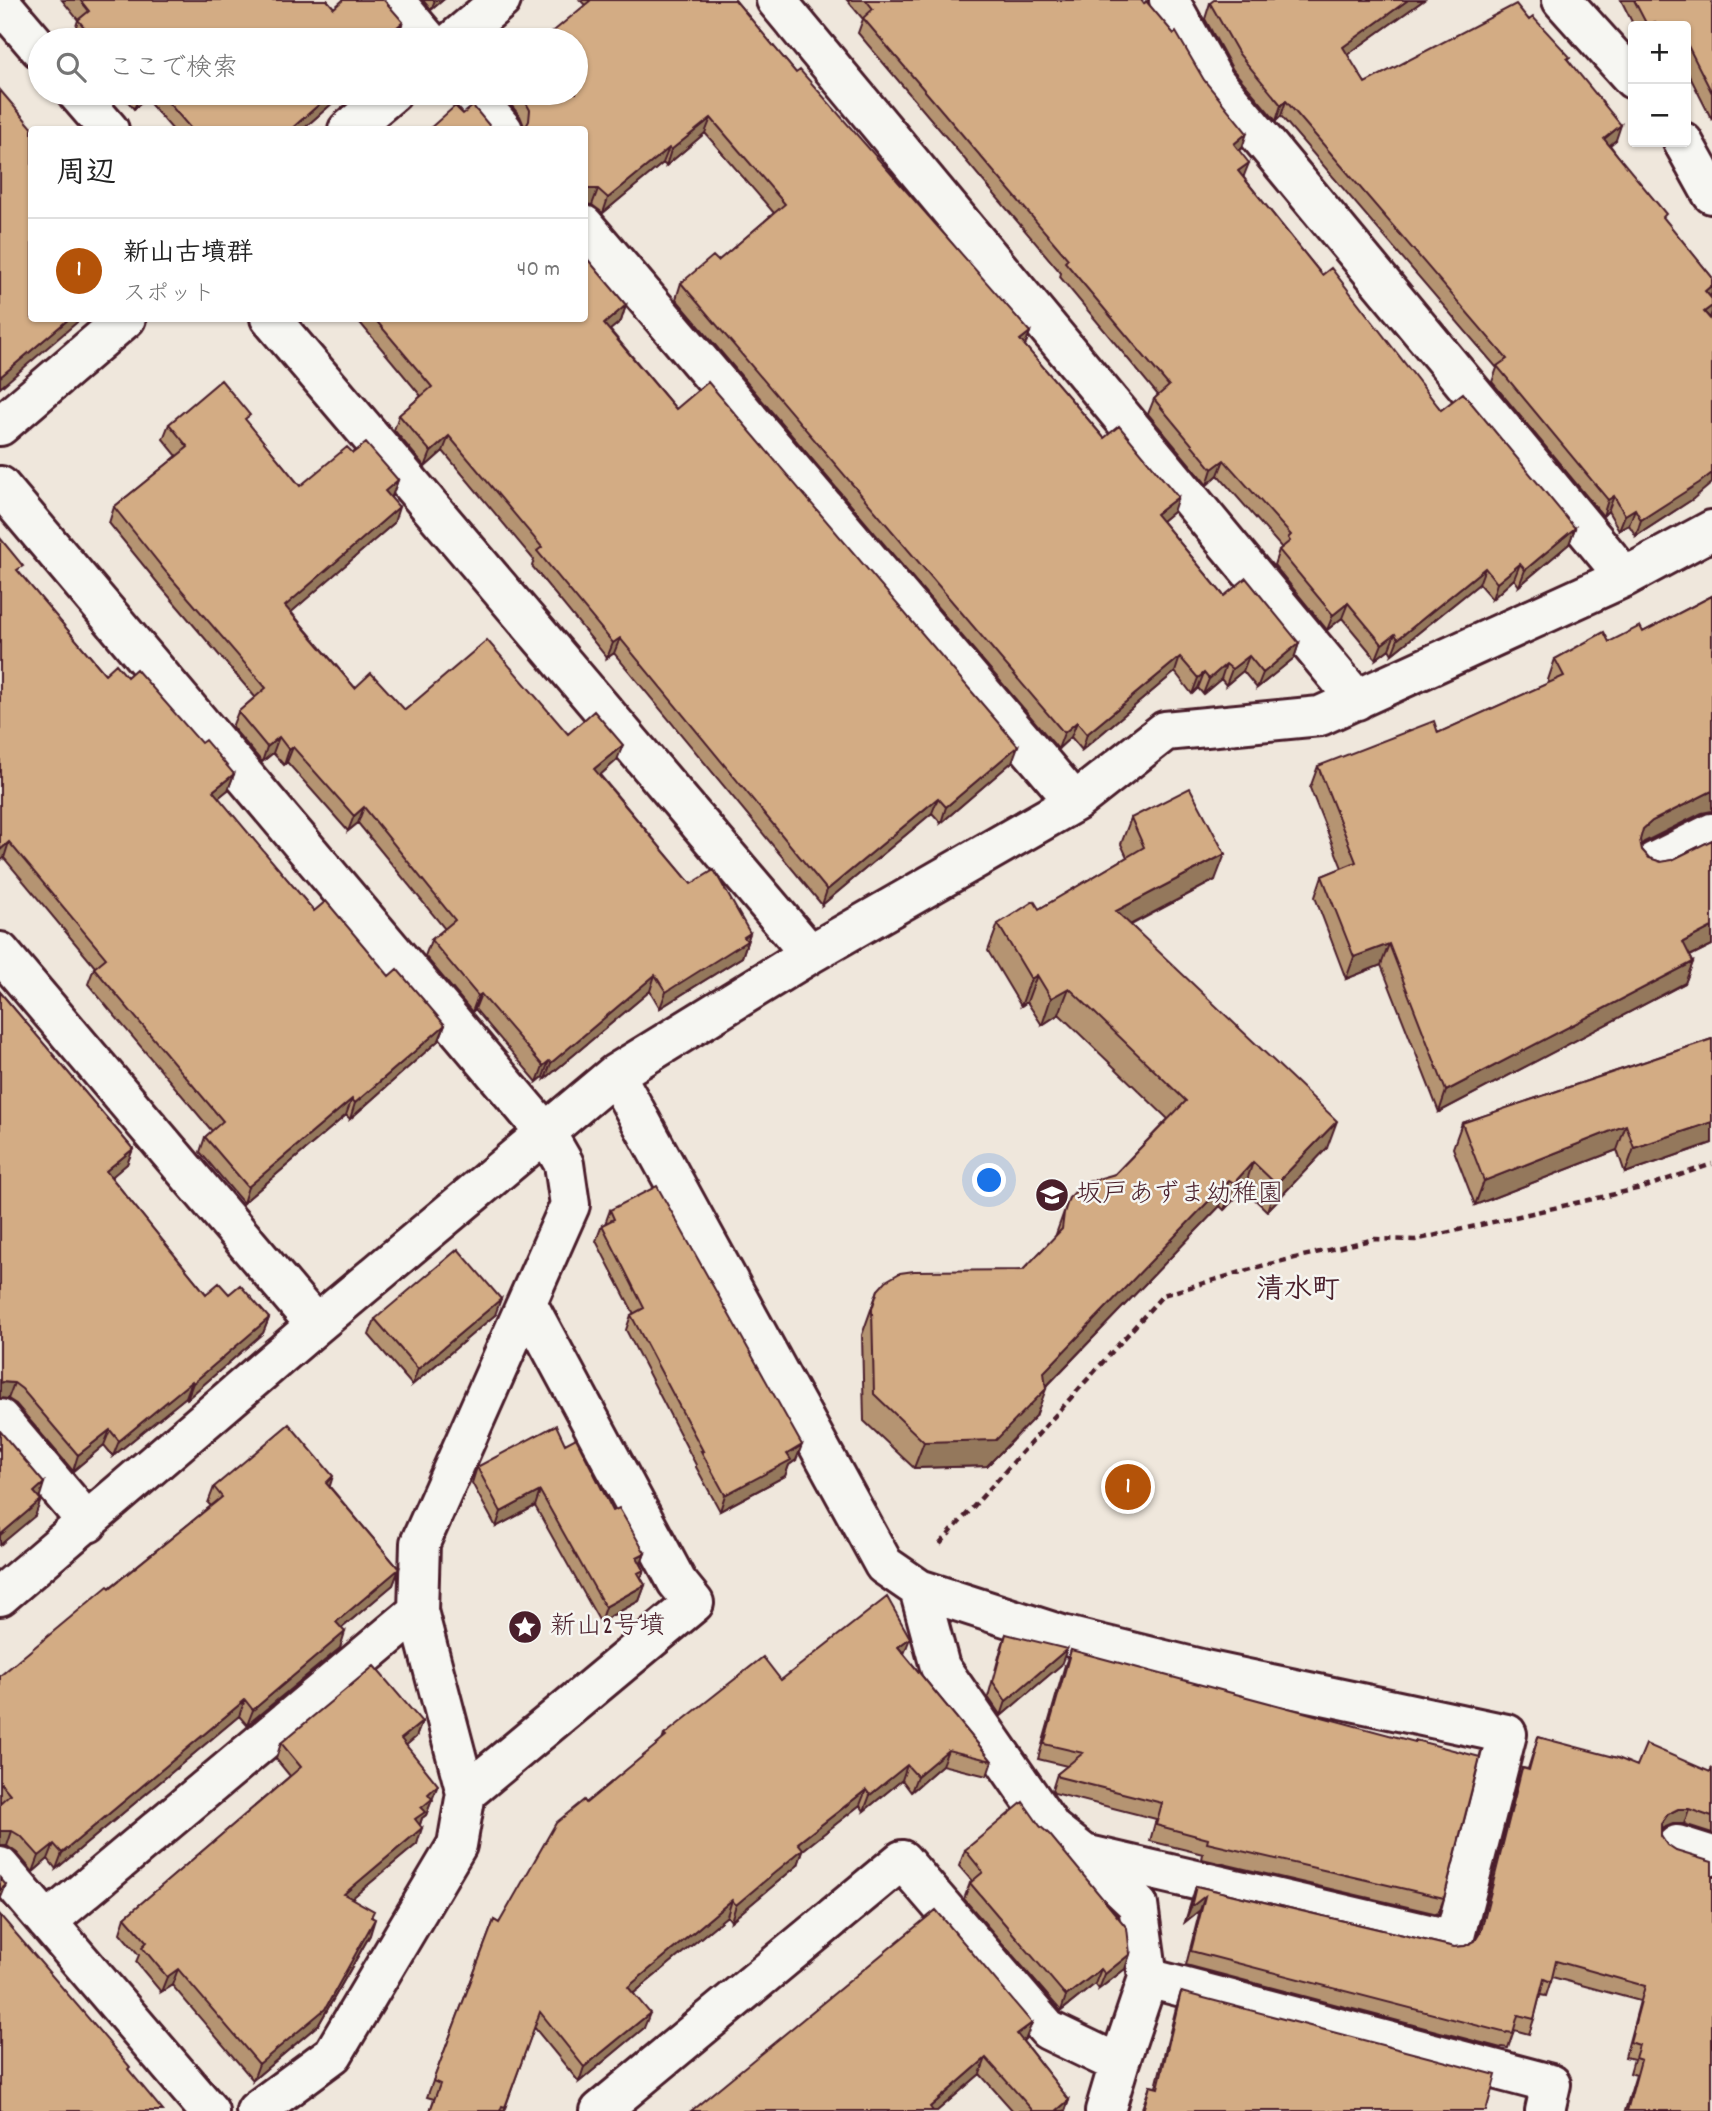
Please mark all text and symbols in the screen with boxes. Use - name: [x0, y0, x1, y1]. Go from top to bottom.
- map controls: [1628, 21, 1691, 147]
- button: +: [1628, 21, 1691, 84]
- search box: [28, 28, 588, 105]
- icon: search: [52, 48, 90, 86]
- text: ここで検索: [108, 51, 238, 88]
- button: −: [1628, 84, 1691, 147]
- text: 周辺: [56, 154, 116, 197]
- text: 新山古墳群: [123, 236, 253, 273]
- text: 1: [76, 254, 82, 287]
- text: 40 m: [517, 254, 560, 287]
- text: スポット: [123, 279, 215, 312]
- your location: [972, 1163, 1006, 1197]
- school or university icon: 坂戸あずま幼稚園: [1033, 1176, 1071, 1214]
- place label: 坂戸あずま幼稚園: [1076, 1177, 1283, 1214]
- district label: 清水町: [1256, 1272, 1340, 1312]
- pin: 1: [1105, 1461, 1151, 1513]
- place icon: 新山2号墳: [506, 1608, 544, 1646]
- place label: 新山2号墳: [550, 1609, 665, 1646]

